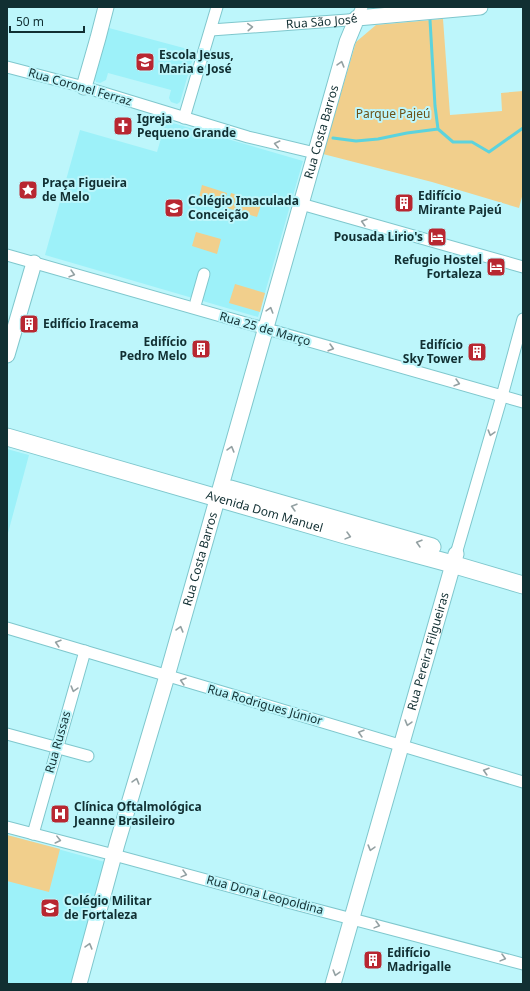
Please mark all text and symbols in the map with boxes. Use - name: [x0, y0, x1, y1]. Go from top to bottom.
- scale bar: [10, 8, 84, 34]
- street label: Rua São José: [285, 9, 359, 33]
- text: 50 m: [16, 13, 44, 30]
- one-way arrow: [247, 22, 253, 31]
- place label: Escola Jesus, Maria e José: [159, 46, 234, 77]
- school or university icon: Escola Jesus, Maria e José: [134, 51, 156, 73]
- one-way arrow: [336, 61, 345, 68]
- street label: Rua Coronel Ferraz: [26, 64, 134, 110]
- street label: Rua Costa Barros: [300, 83, 342, 181]
- park label: Parque Pajeú: [356, 105, 430, 122]
- place label: Igreja Pequeno Grande: [137, 110, 236, 141]
- church icon: Igreja Pequeno Grande: [112, 115, 134, 137]
- one-way arrow: [274, 140, 281, 148]
- place label: Praça Figueira de Melo: [42, 174, 127, 205]
- place icon: Praça Figueira de Melo: [17, 179, 39, 201]
- place label: Edifício Mirante Pajeú: [418, 187, 502, 218]
- place label: Colégio Imaculada Conceição: [188, 192, 299, 223]
- building icon: Edifício Mirante Pajeú: [393, 192, 415, 214]
- school or university icon: Colégio Imaculada Conceição: [163, 197, 185, 219]
- one-way arrow: [361, 218, 368, 227]
- hotel icon: Pousada Lirio's: [426, 226, 448, 248]
- place label: Pousada Lirio's: [334, 228, 423, 245]
- place label: Refugio Hostel Fortaleza: [394, 251, 482, 282]
- hotel icon: Refugio Hostel Fortaleza: [485, 256, 507, 278]
- one-way arrow: [68, 269, 75, 278]
- street label: Rua 25 de Março: [218, 307, 313, 350]
- one-way arrow: [265, 307, 274, 314]
- building icon: Edifício Iracema: [18, 313, 40, 335]
- place label: Edifício Iracema: [43, 315, 139, 332]
- place label: Edifício Pedro Melo: [119, 333, 187, 364]
- place label: Edifício Sky Tower: [403, 336, 464, 367]
- building icon: Edifício Pedro Melo: [190, 338, 212, 360]
- building icon: Edifício Sky Tower: [466, 341, 488, 363]
- one-way arrow: [328, 343, 335, 352]
- one-way arrow: [453, 378, 460, 387]
- one-way arrow: [487, 430, 496, 437]
- one-way arrow: [226, 446, 235, 453]
- street label: Avenida Dom Manuel: [204, 486, 325, 536]
- one-way arrow: [290, 503, 297, 512]
- street label: Rua Costa Barros: [178, 510, 221, 608]
- one-way arrow: [345, 531, 352, 540]
- one-way arrow: [415, 539, 422, 548]
- street label: Rua Pereira Filgueiras: [403, 590, 453, 712]
- one-way arrow: [175, 626, 184, 633]
- one-way arrow: [55, 639, 62, 648]
- one-way arrow: [179, 677, 186, 686]
- street label: Rua Rodrigues Júnior: [206, 680, 325, 729]
- one-way arrow: [70, 685, 79, 692]
- street label: Rua Russas: [41, 709, 75, 775]
- one-way arrow: [404, 720, 412, 726]
- one-way arrow: [358, 729, 365, 738]
- one-way arrow: [482, 767, 489, 776]
- one-way arrow: [131, 778, 140, 785]
- place label: Clínica Oftalmológica Jeanne Brasileiro: [73, 798, 202, 829]
- hospital icon: Clínica Oftalmológica Jeanne Brasileiro: [49, 803, 71, 825]
- one-way arrow: [55, 836, 62, 844]
- one-way arrow: [367, 844, 376, 851]
- one-way arrow: [181, 869, 187, 877]
- street label: Rua Dona Leopoldina: [205, 871, 326, 918]
- place label: Colégio Militar de Fortaleza: [64, 892, 152, 923]
- school or university icon: Colégio Militar de Fortaleza: [39, 897, 61, 919]
- one-way arrow: [374, 920, 381, 929]
- one-way arrow: [84, 943, 93, 950]
- place label: Edifício Madrigalle: [387, 944, 451, 975]
- building icon: Edifício Madrigalle: [362, 949, 384, 971]
- one-way arrow: [500, 954, 506, 962]
- one-way arrow: [332, 969, 341, 976]

